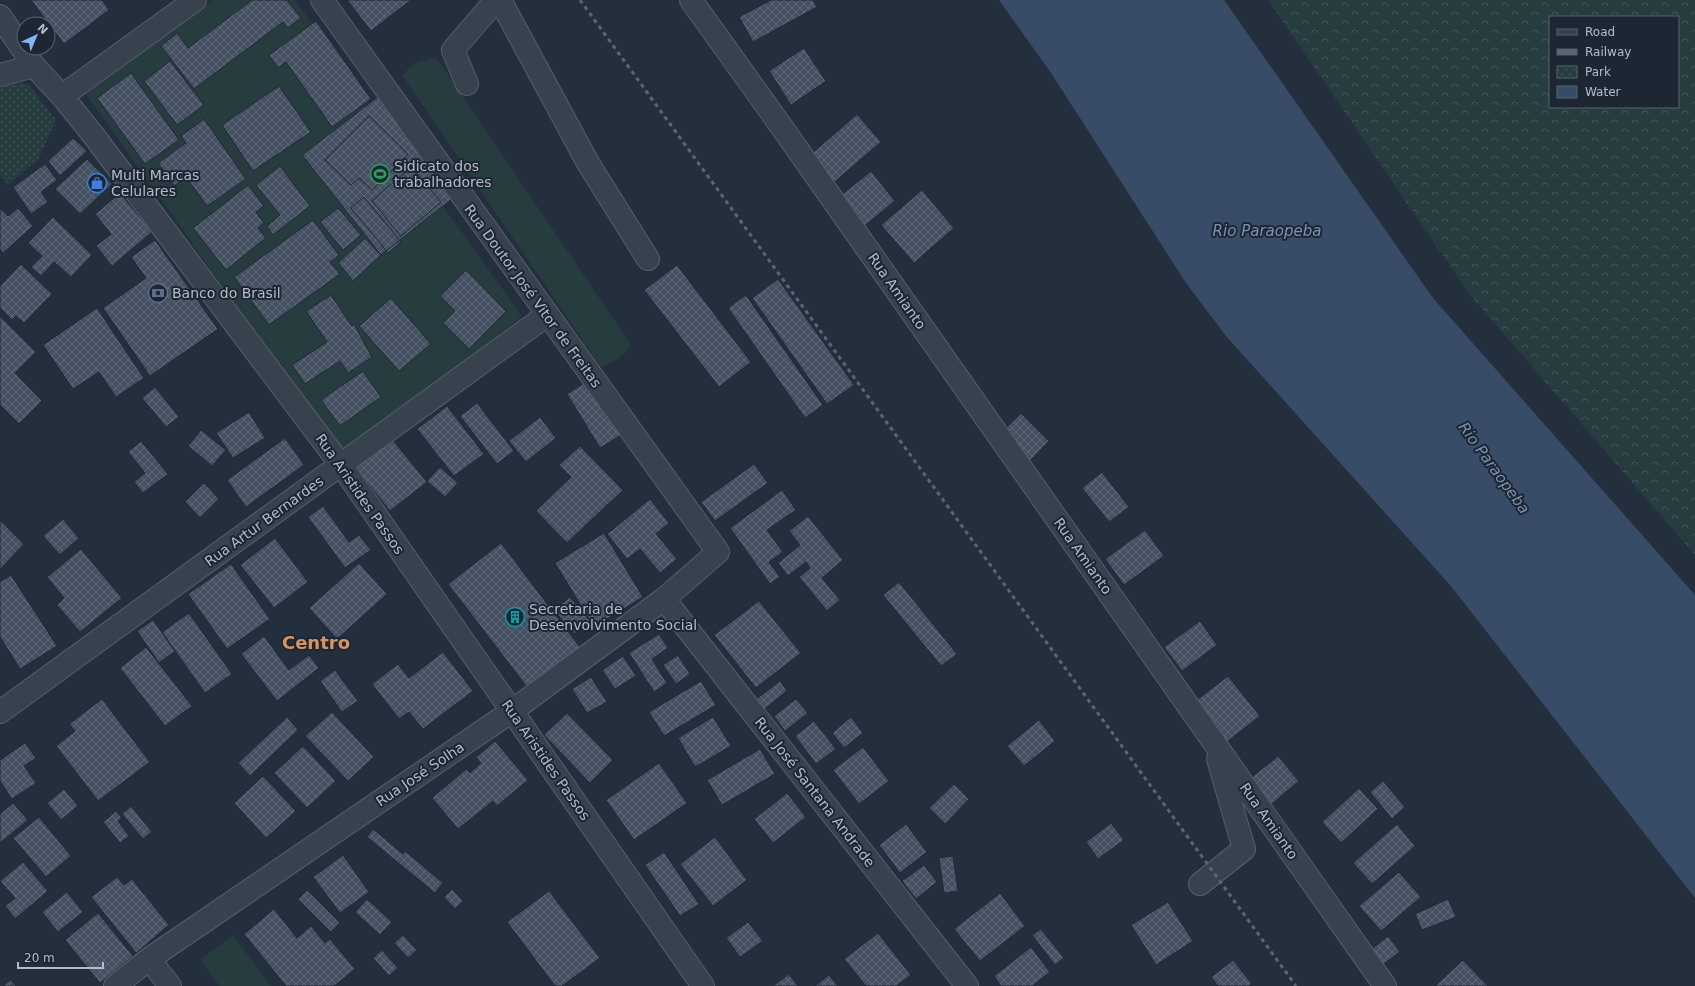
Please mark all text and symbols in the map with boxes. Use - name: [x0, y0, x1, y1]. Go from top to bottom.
- north arrow: [16, 16, 56, 56]
- legend: [1549, 16, 1679, 108]
- text: N: [35, 21, 50, 37]
- text: Road: [1585, 25, 1615, 39]
- text: Railway: [1585, 45, 1631, 59]
- text: Park: [1585, 65, 1611, 79]
- text: Water: [1585, 85, 1621, 99]
- place label: Sidicato dos trabalhadores: [394, 158, 491, 190]
- sports icon: Sidicato dos trabalhadores: [369, 163, 391, 185]
- place label: Multi Marcas Celulares: [111, 167, 199, 199]
- shop icon: Multi Marcas Celulares: [86, 172, 108, 194]
- street label: Rua Doutor José Vitor de Freitas: [461, 201, 605, 391]
- water label: Rio Paraopeba: [1213, 222, 1321, 240]
- street label: Rua Amianto: [865, 250, 929, 332]
- bank icon: Banco do Brasil: [147, 282, 169, 304]
- place label: Banco do Brasil: [172, 285, 281, 301]
- water label: Rio Paraopeba: [1455, 419, 1533, 517]
- street label: Rua Aristides Passos: [312, 431, 408, 557]
- street label: Rua Artur Bernardes: [202, 473, 326, 569]
- street label: Rua Amianto: [1051, 515, 1115, 597]
- place label: Secretaria de Desenvolvimento Social: [529, 601, 697, 633]
- building icon: Secretaria de Desenvolvimento Social: [504, 606, 526, 628]
- district label: Centro: [282, 632, 350, 653]
- street label: Rua Aristides Passos: [498, 697, 594, 823]
- street label: Rua José Santana Andrade: [752, 714, 878, 870]
- street label: Rua José Solha: [373, 739, 467, 809]
- street label: Rua Amianto: [1237, 780, 1301, 862]
- scale bar: [18, 944, 103, 970]
- text: 20 m: [24, 951, 55, 965]

